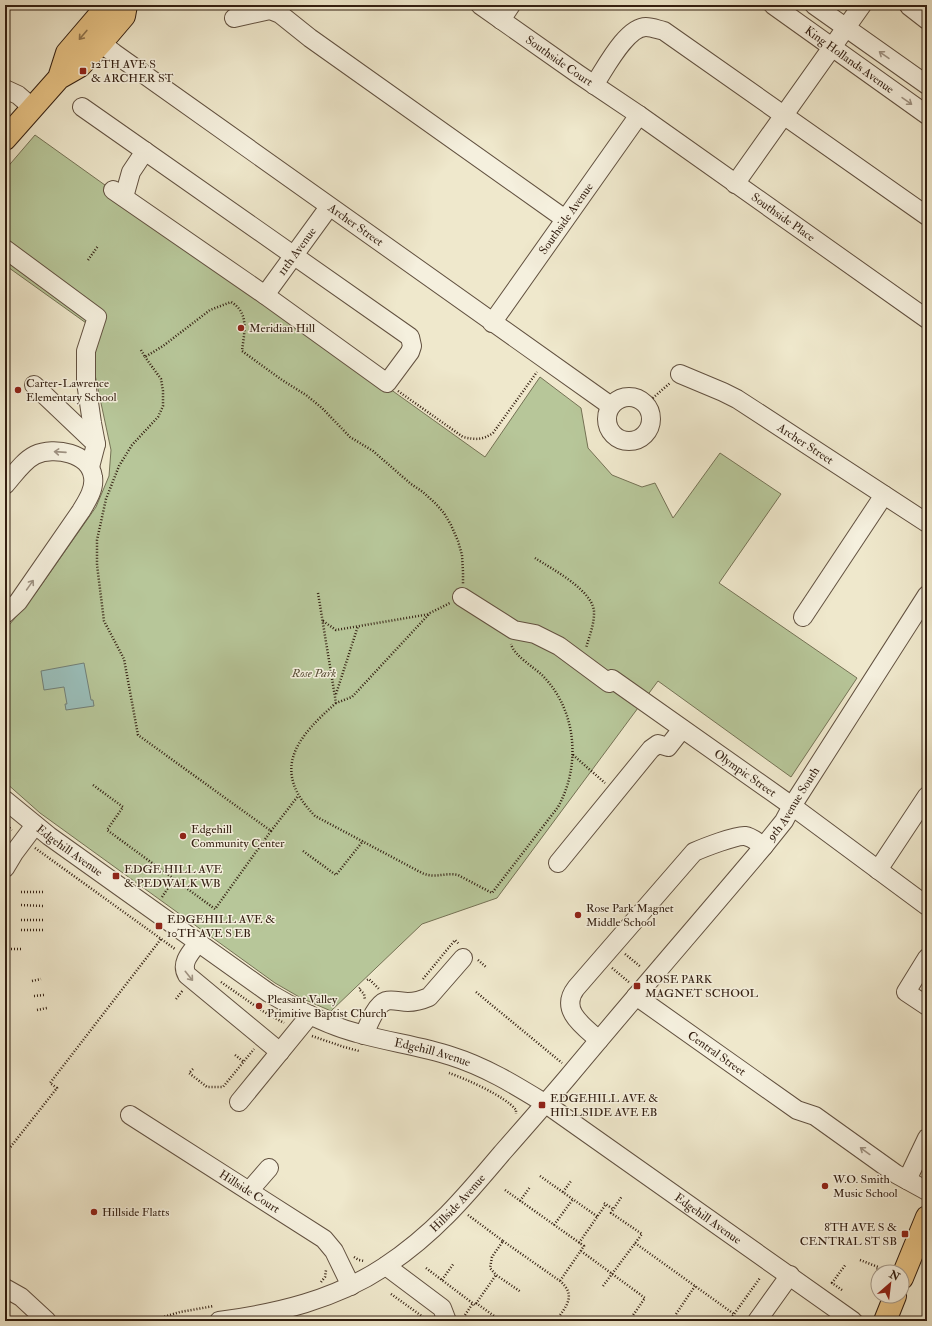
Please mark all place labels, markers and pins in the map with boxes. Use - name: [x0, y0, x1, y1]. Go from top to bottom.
- place label: 12TH AVE S & ARCHER ST: [91, 57, 174, 86]
- marker: 12TH AVE S & ARCHER ST: [78, 66, 88, 76]
- place label: Meridian Hill: [249, 321, 315, 336]
- marker: Meridian Hill: [236, 323, 246, 333]
- place label: Carter-Lawrence Elementary School: [26, 376, 117, 405]
- marker: Carter-Lawrence Elementary School: [13, 385, 23, 395]
- place label: Edgehill Community Center: [191, 822, 285, 851]
- marker: Edgehill Community Center: [178, 831, 188, 841]
- place label: EDGE HILL AVE & PEDWALK WB: [124, 862, 223, 891]
- marker: EDGE HILL AVE & PEDWALK WB: [111, 871, 121, 881]
- place label: Rose Park Magnet Middle School: [586, 901, 674, 930]
- marker: Rose Park Magnet Middle School: [573, 910, 583, 920]
- place label: EDGEHILL AVE & 10TH AVE S EB: [167, 912, 275, 941]
- marker: EDGEHILL AVE & 10TH AVE S EB: [154, 921, 164, 931]
- place label: ROSE PARK MAGNET SCHOOL: [645, 972, 759, 1001]
- marker: ROSE PARK MAGNET SCHOOL: [632, 981, 642, 991]
- place label: Pleasant Valley Primitive Baptist Church: [267, 992, 388, 1021]
- marker: Pleasant Valley Primitive Baptist Church: [254, 1001, 264, 1011]
- place label: EDGEHILL AVE & HILLSIDE AVE EB: [550, 1091, 658, 1120]
- marker: EDGEHILL AVE & HILLSIDE AVE EB: [537, 1100, 547, 1110]
- place label: W.O. Smith Music School: [832, 1172, 898, 1201]
- marker: W.O. Smith Music School: [820, 1181, 830, 1191]
- place label: Hillside Flatts: [102, 1205, 169, 1220]
- marker: Hillside Flatts: [89, 1207, 99, 1217]
- place label: 8TH AVE S & CENTRAL ST SB: [800, 1220, 897, 1249]
- marker: 8TH AVE S & CENTRAL ST SB: [900, 1229, 910, 1239]

